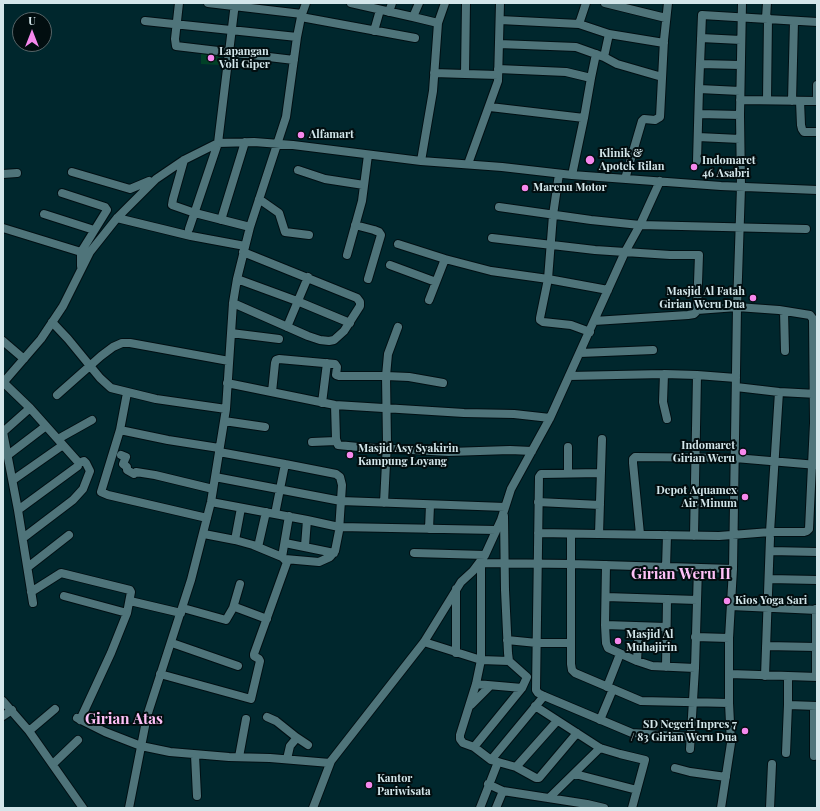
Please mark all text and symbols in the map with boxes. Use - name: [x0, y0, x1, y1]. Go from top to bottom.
- north arrow: [12, 12, 52, 52]
- text: U: [28, 13, 36, 28]
- place label: Lapangan Voli Giper: [219, 45, 270, 71]
- marker: Lapangan Voli Giper: [206, 53, 216, 63]
- place label: Alfamart: [309, 128, 354, 142]
- marker: Alfamart: [296, 130, 306, 140]
- place label: Klinik & Apotek Rilan: [599, 147, 664, 173]
- marker: Klinik & Apotek Rilan: [584, 154, 596, 166]
- place label: Indomaret 46 Asabri: [702, 154, 756, 180]
- marker: Indomaret 46 Asabri: [689, 162, 699, 172]
- place label: Marenu Motor: [533, 181, 607, 195]
- marker: Marenu Motor: [520, 183, 530, 193]
- place label: Masjid Al Fatah Girian Weru Dua: [659, 285, 745, 311]
- marker: Masjid Al Fatah Girian Weru Dua: [748, 293, 758, 303]
- place label: Indomaret Girian Weru: [673, 439, 735, 465]
- place label: Masjid Asy Syakirin Kampung Loyang: [358, 442, 458, 468]
- marker: Indomaret Girian Weru: [738, 447, 748, 457]
- marker: Masjid Asy Syakirin Kampung Loyang: [345, 450, 355, 460]
- place label: Depot Aquamex Air Minum: [656, 484, 737, 510]
- marker: Depot Aquamex Air Minum: [740, 492, 750, 502]
- district label: Girian Weru II: [631, 565, 731, 583]
- place label: Kios Yoga Sari: [735, 594, 807, 608]
- marker: Kios Yoga Sari: [722, 596, 732, 606]
- place label: Masjid Al Muhajirin: [626, 628, 677, 654]
- marker: Masjid Al Muhajirin: [613, 636, 623, 646]
- district label: Girian Atas: [85, 710, 163, 728]
- place label: SD Negeri Inpres 7 / 83 Girian Weru Dua: [631, 718, 737, 744]
- marker: SD Negeri Inpres 7 / 83 Girian Weru Dua: [740, 726, 750, 736]
- place label: Kantor Pariwisata: [377, 772, 431, 798]
- marker: Kantor Pariwisata: [364, 780, 374, 790]

